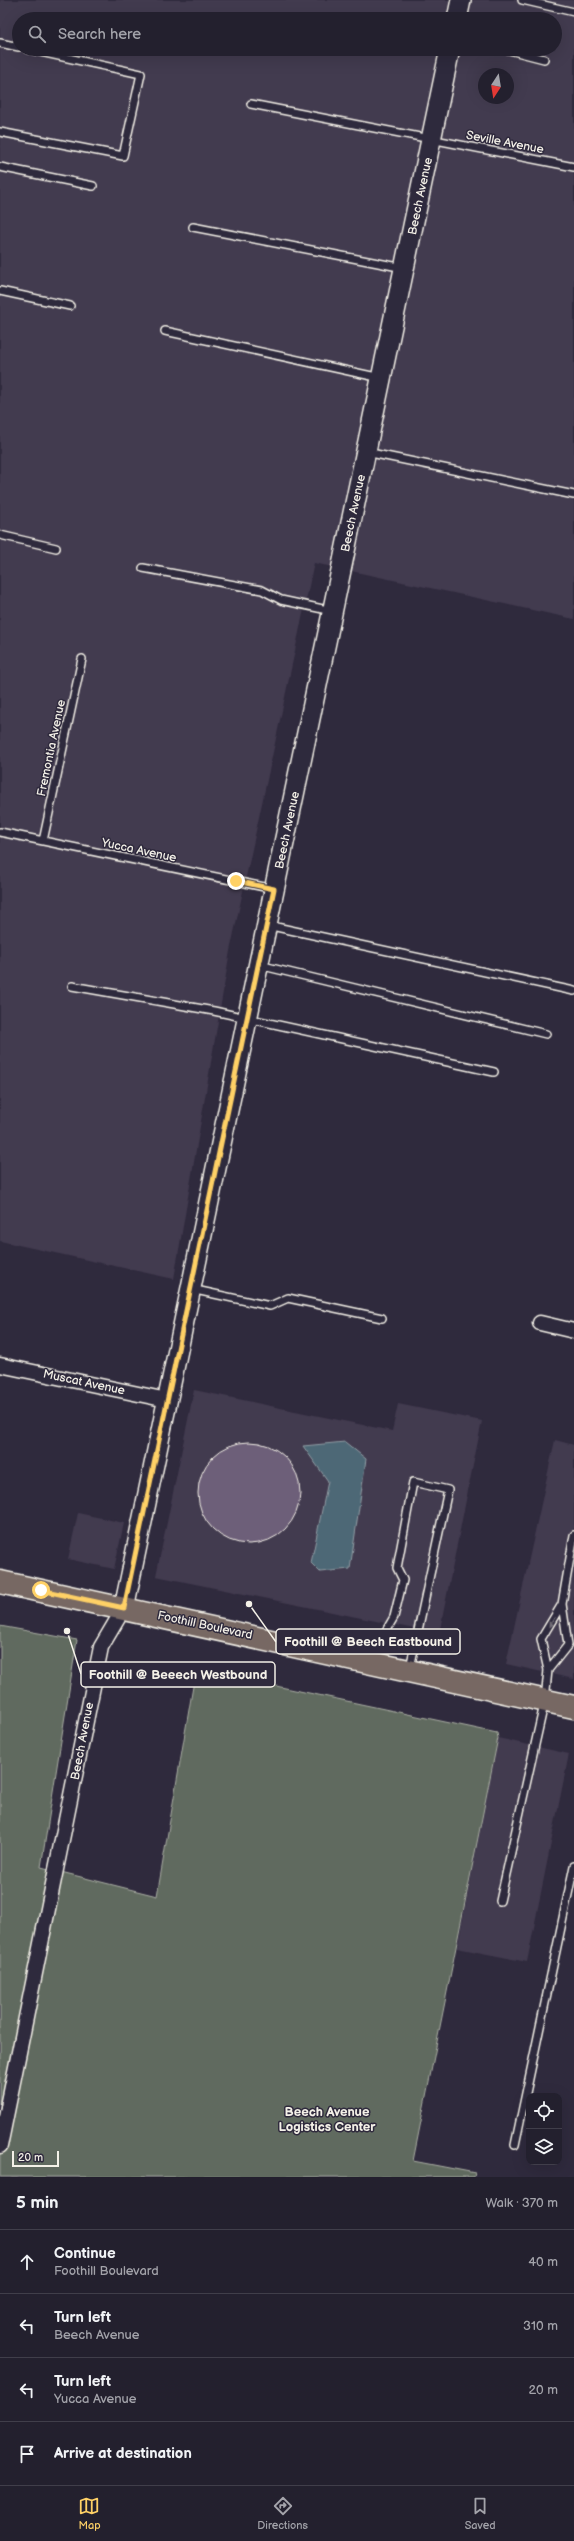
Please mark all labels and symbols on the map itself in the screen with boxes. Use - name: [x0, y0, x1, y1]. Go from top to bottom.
- north arrow: [478, 68, 514, 104]
- street label: Seville Avenue: [465, 128, 545, 157]
- street label: Beech Avenue: [405, 156, 436, 236]
- street label: Beech Avenue: [338, 473, 369, 553]
- street label: Fremontia Avenue: [34, 698, 69, 798]
- street label: Beech Avenue: [272, 790, 303, 870]
- street label: Yucca Avenue: [99, 835, 178, 866]
- route end: [227, 872, 245, 890]
- street label: Muscat Avenue: [42, 1366, 126, 1398]
- route start: [32, 1581, 50, 1599]
- street label: Foothill Boulevard: [156, 1608, 254, 1643]
- one-way arrow: [548, 1616, 555, 1628]
- callout: Foothill @ Beech Eastbound: [276, 1629, 460, 1654]
- text: Foothill @ Beech Eastbound: [284, 1634, 452, 1650]
- callout: Foothill @ Beeech Westbound: [81, 1662, 275, 1687]
- text: Foothill @ Beeech Westbound: [89, 1667, 267, 1683]
- street label: Beech Avenue: [68, 1701, 97, 1781]
- district label: Beech Avenue Logistics Center: [279, 2104, 376, 2135]
- scale bar: [12, 2149, 59, 2168]

